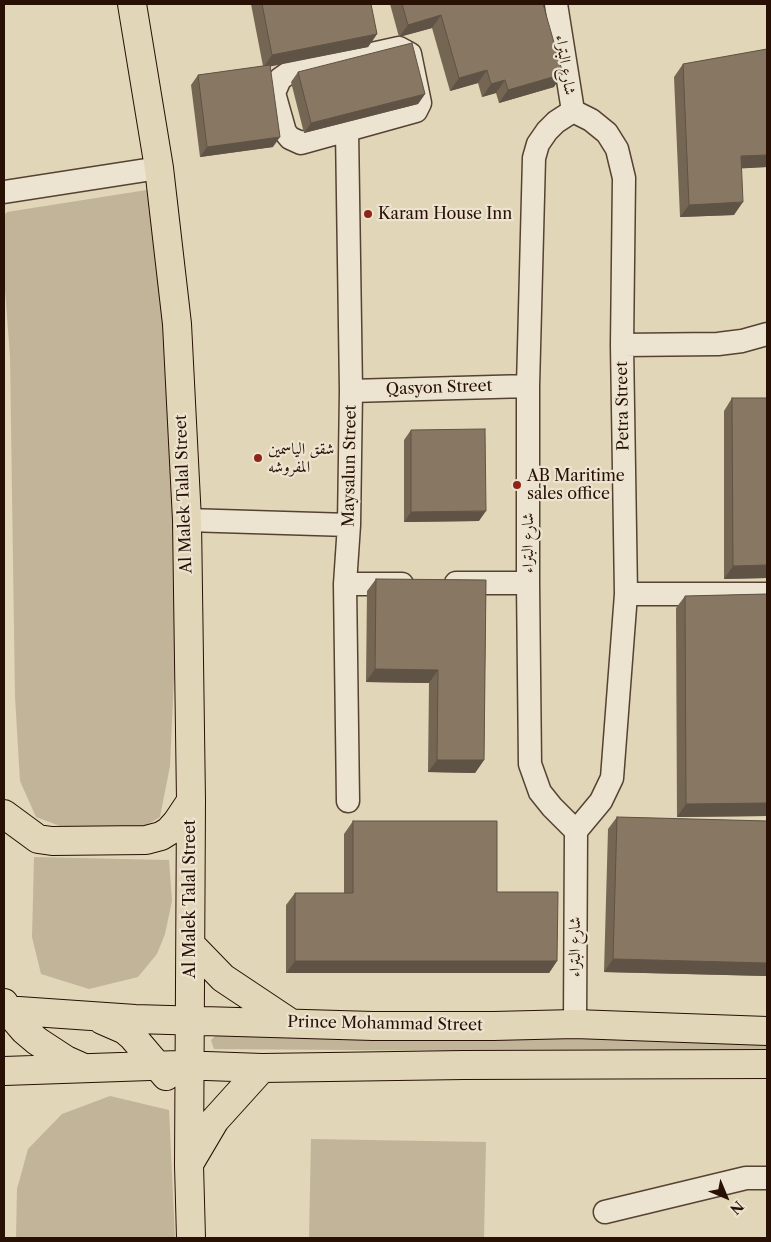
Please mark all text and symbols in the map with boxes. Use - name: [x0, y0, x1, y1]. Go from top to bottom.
- street label: شارع البتراء: [551, 34, 579, 96]
- place label: Karam House Inn: [378, 204, 512, 224]
- marker: Karam House Inn: [362, 208, 374, 220]
- street label: Petra Street: [613, 361, 633, 451]
- street label: Qasyon Street: [385, 377, 493, 399]
- street label: Maysalun Street: [339, 405, 361, 527]
- street label: Al Malek Talal Street: [172, 414, 196, 574]
- place label: شقق الياسمين المفروشه: [268, 439, 334, 477]
- marker: شقق الياسمين المفروشه: [252, 452, 264, 464]
- place label: AB Maritime sales office: [527, 466, 625, 504]
- marker: AB Maritime sales office: [511, 479, 523, 491]
- street label: شارع البتراء: [518, 513, 538, 573]
- street label: Al Malek Talal Street: [180, 819, 200, 979]
- street label: شارع البتراء: [565, 917, 585, 977]
- street label: Prince Mohammad Street: [287, 1013, 483, 1035]
- north arrow: [701, 1172, 751, 1222]
- text: N: [726, 1197, 747, 1218]

